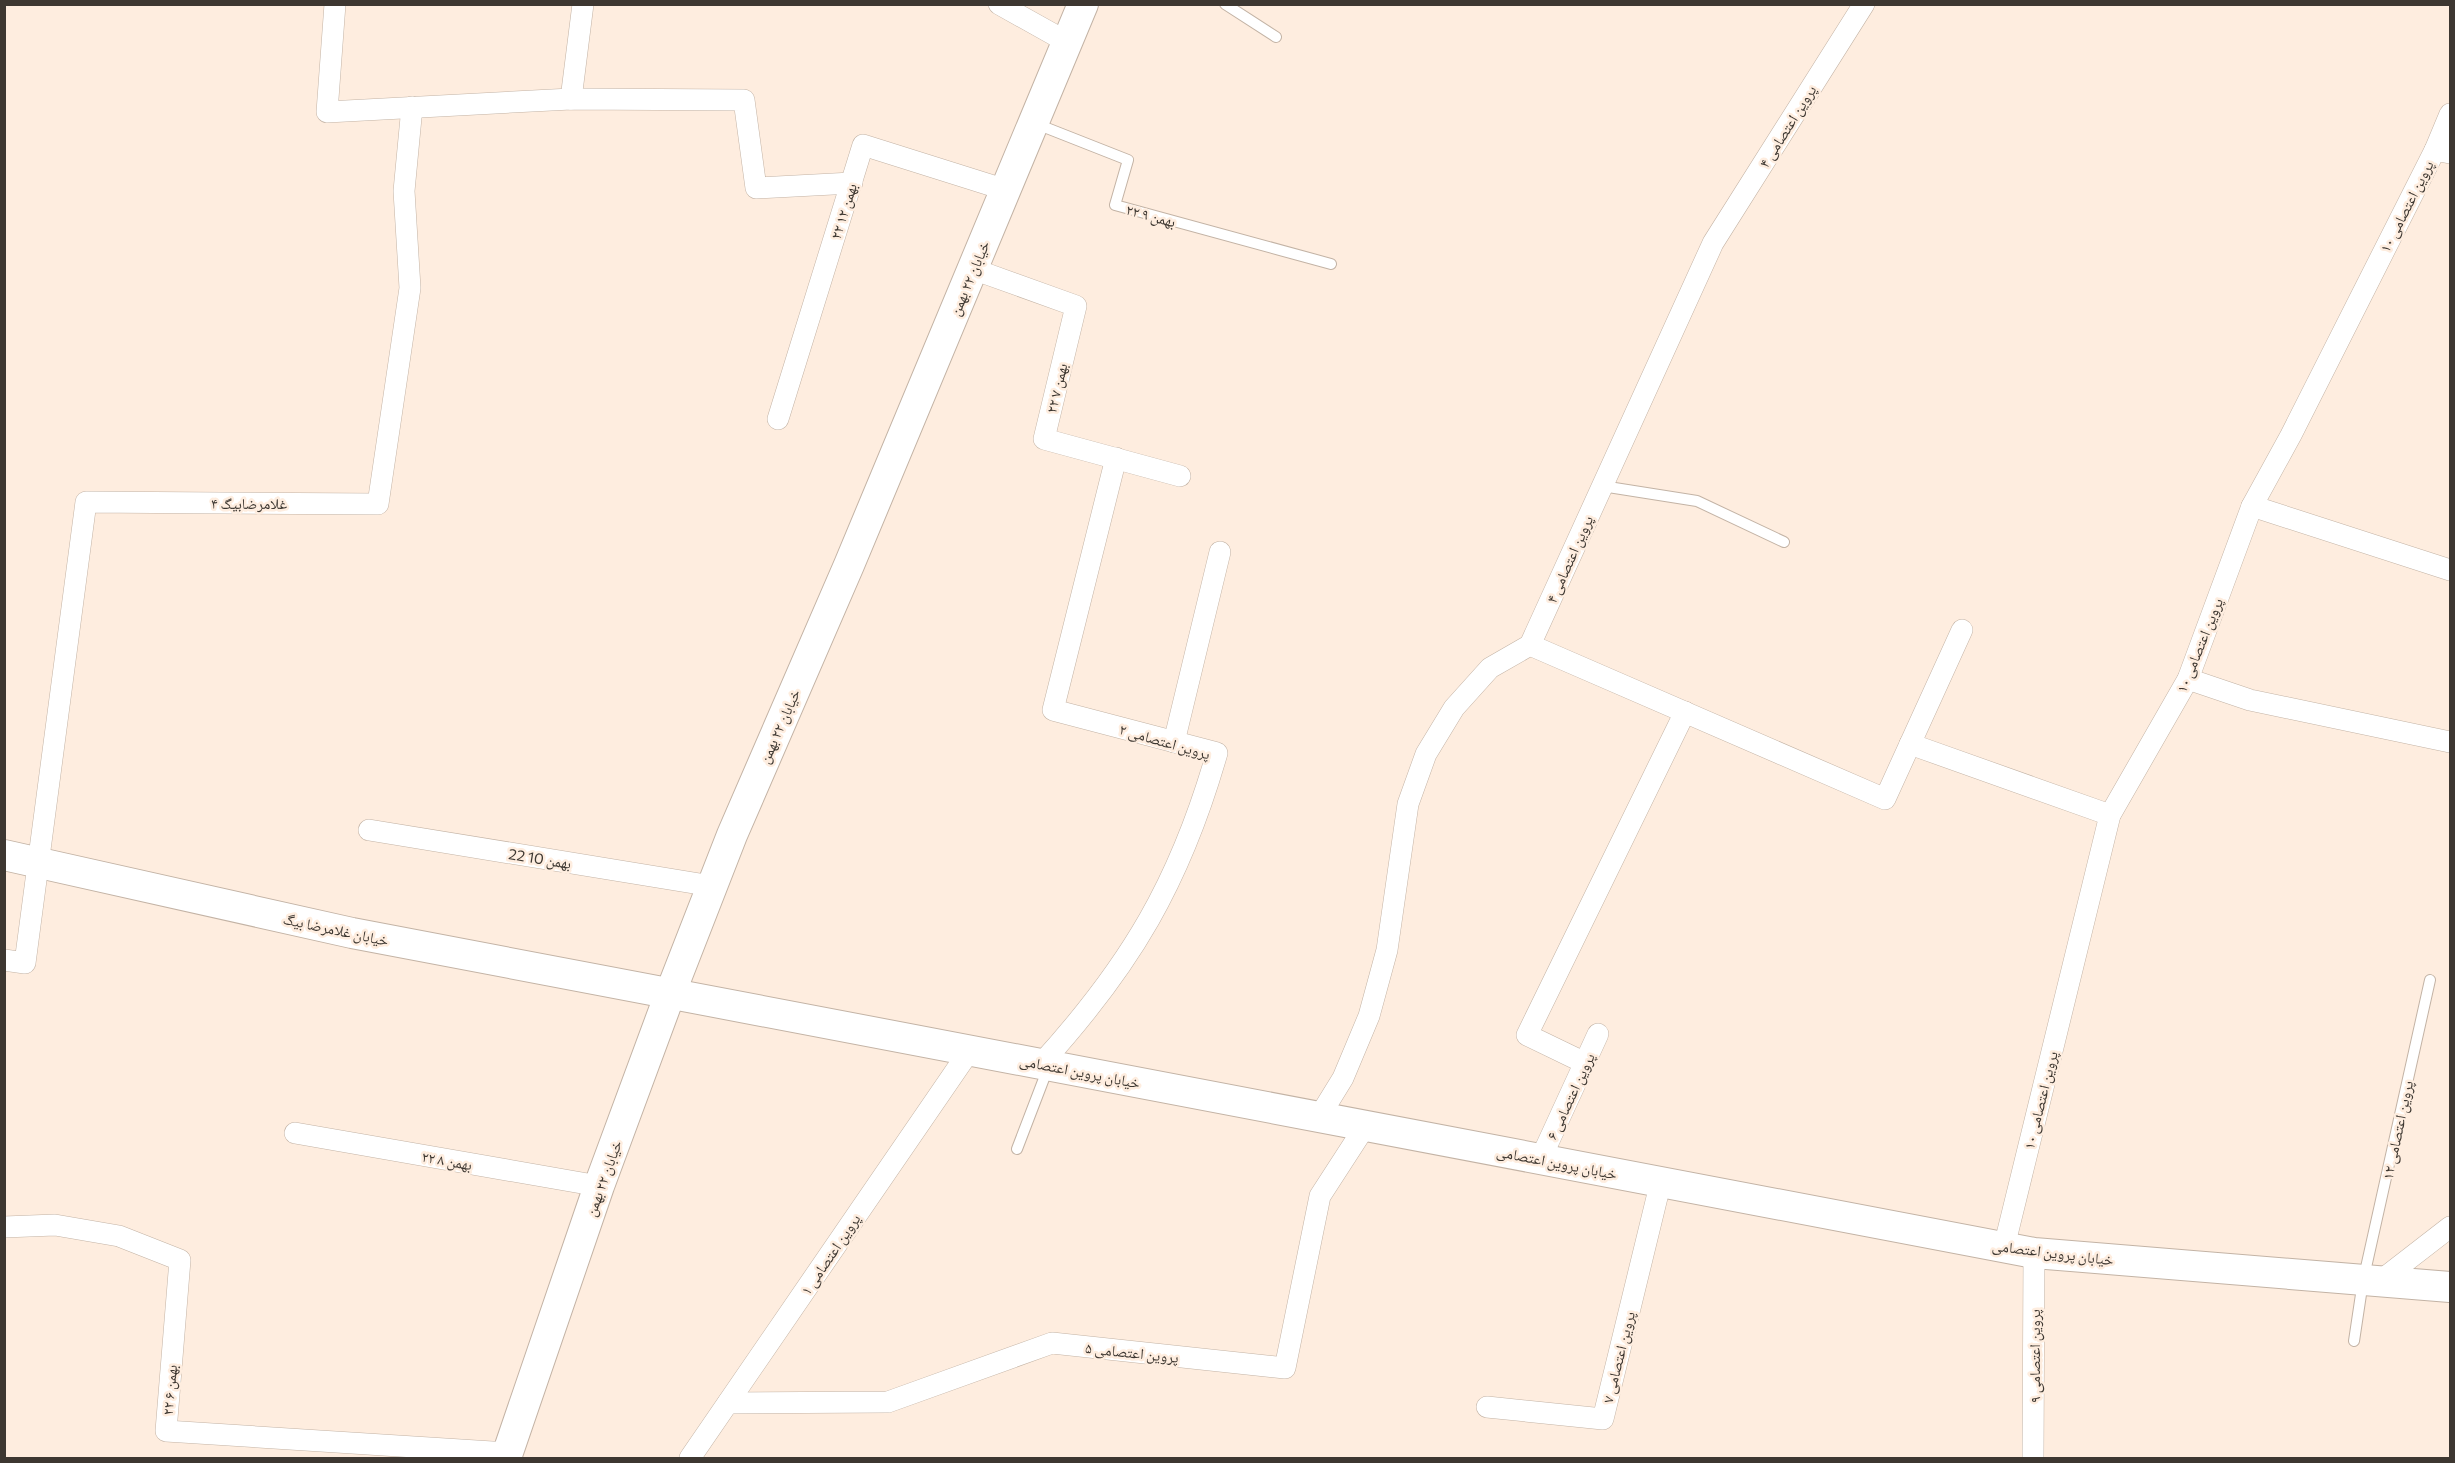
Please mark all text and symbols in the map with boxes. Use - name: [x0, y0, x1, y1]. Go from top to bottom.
- street label: پروین اعتصامی ۴: [1755, 81, 1821, 172]
- street label: پروین اعتصامی ۱۰: [2375, 157, 2439, 256]
- street label: ۲۲ بهمن ۱۲: [826, 181, 862, 242]
- street label: ۲۲ بهمن ۹: [1124, 200, 1178, 232]
- street label: خیابان ۲۲ بهمن: [945, 237, 995, 319]
- street label: ۲۲ بهمن ۷: [1042, 361, 1072, 415]
- street label: غلامرضابیگ ۴: [211, 494, 287, 513]
- street label: پروین اعتصامی ۴: [1542, 512, 1598, 606]
- street label: پروین اعتصامی ۱۰: [2172, 595, 2228, 696]
- street label: خیابان ۲۲ بهمن: [755, 686, 805, 767]
- street label: پروین اعتصامی ۲: [1117, 719, 1213, 765]
- street label: 22 بهمن 10: [507, 844, 573, 874]
- street label: خیابان غلامرضا بیگ: [281, 909, 391, 951]
- street label: پروین اعتصامی ۱۰: [2019, 1049, 2063, 1151]
- street label: خیابان پروین اعتصامی: [1018, 1050, 1142, 1094]
- street label: پروین اعتصامی ۶: [1542, 1050, 1600, 1143]
- street label: پروین اعتصامی ۱۲: [2378, 1079, 2418, 1181]
- street label: خیابان ۲۲ بهمن: [581, 1137, 627, 1219]
- street label: خیابان پروین اعتصامی: [1495, 1141, 1619, 1185]
- street label: ۲۲ بهمن ۸: [420, 1147, 474, 1175]
- street label: پروین اعتصامی ۱: [796, 1210, 865, 1299]
- street label: خیابان پروین اعتصامی: [1991, 1236, 2115, 1270]
- street label: پروین اعتصامی ۷: [1598, 1309, 1640, 1405]
- street label: پروین اعتصامی ۹: [2025, 1309, 2045, 1403]
- street label: پروین اعتصامی ۵: [1084, 1338, 1180, 1368]
- street label: ۲۲ بهمن ۶: [158, 1364, 182, 1416]

